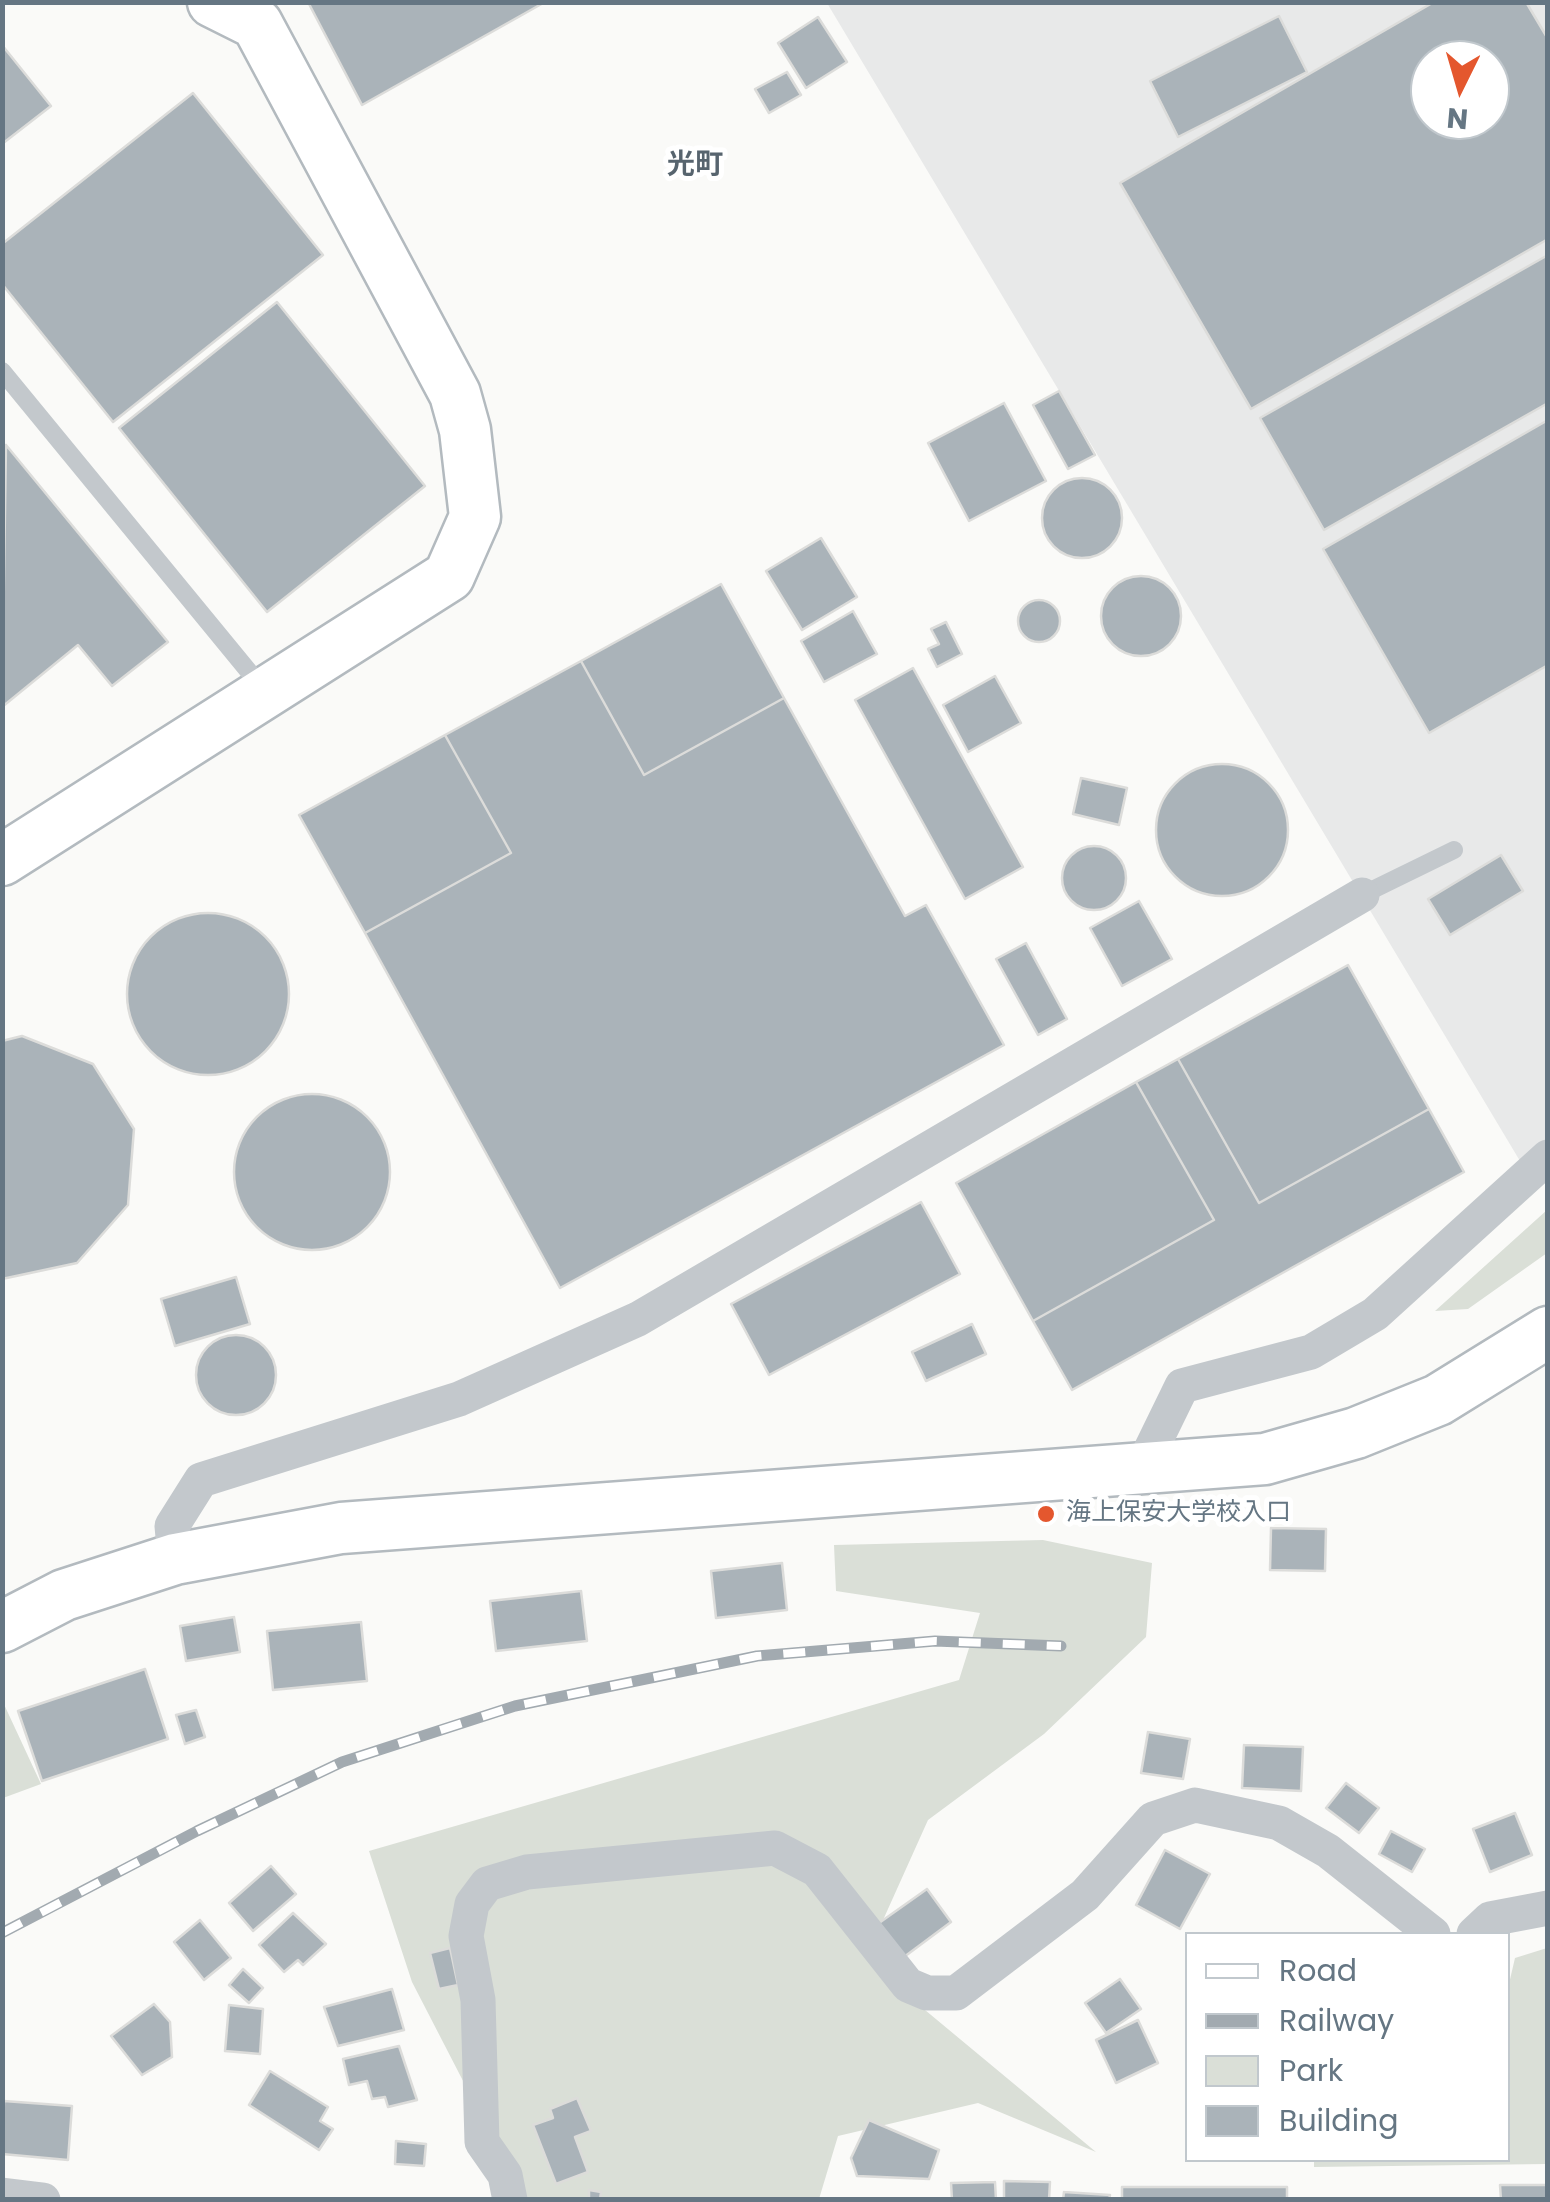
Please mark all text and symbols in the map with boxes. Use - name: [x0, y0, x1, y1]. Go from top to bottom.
- north arrow: [1410, 40, 1510, 140]
- text: N: [1445, 98, 1470, 139]
- district label: 光町: [667, 149, 723, 183]
- place label: 海上保安大学校入口: [1066, 1499, 1291, 1529]
- marker: 海上保安大学校入口: [1035, 1503, 1057, 1525]
- legend: [1185, 1932, 1510, 2162]
- text: Road: [1279, 1949, 1357, 1992]
- text: Railway: [1279, 1999, 1394, 2042]
- text: Park: [1279, 2049, 1343, 2092]
- text: Building: [1279, 2099, 1399, 2142]

